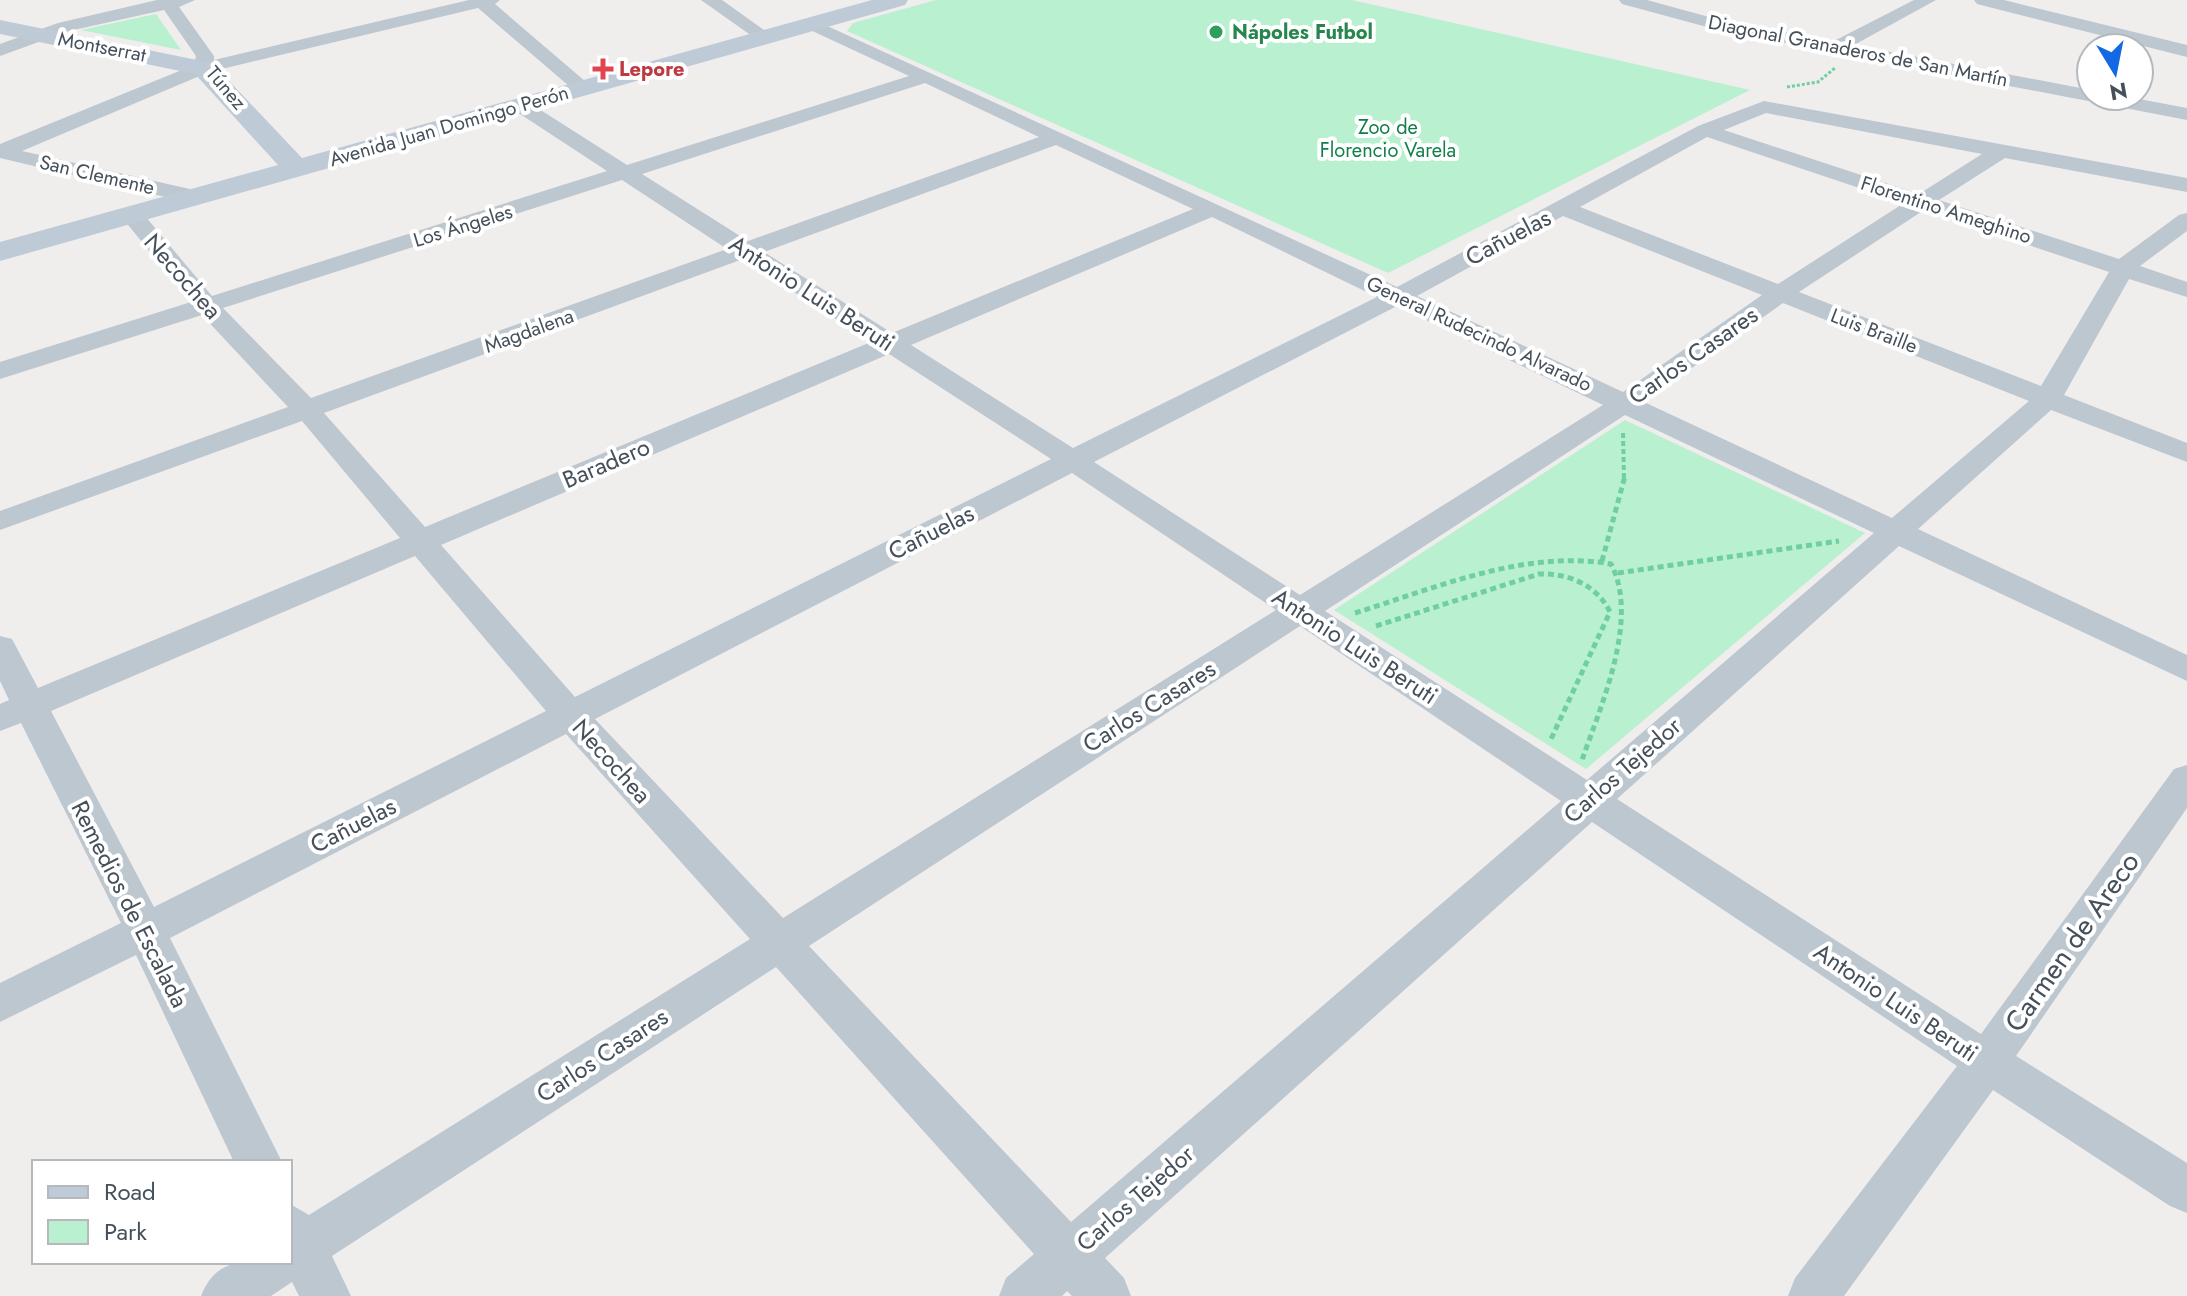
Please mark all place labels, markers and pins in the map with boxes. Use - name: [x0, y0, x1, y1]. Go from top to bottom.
- place label: Nápoles Futbol: [1232, 18, 1373, 47]
- marker: Nápoles Futbol: [1207, 23, 1225, 41]
- place label: Lepore: [619, 55, 685, 84]
- marker: Lepore: [594, 60, 612, 78]

